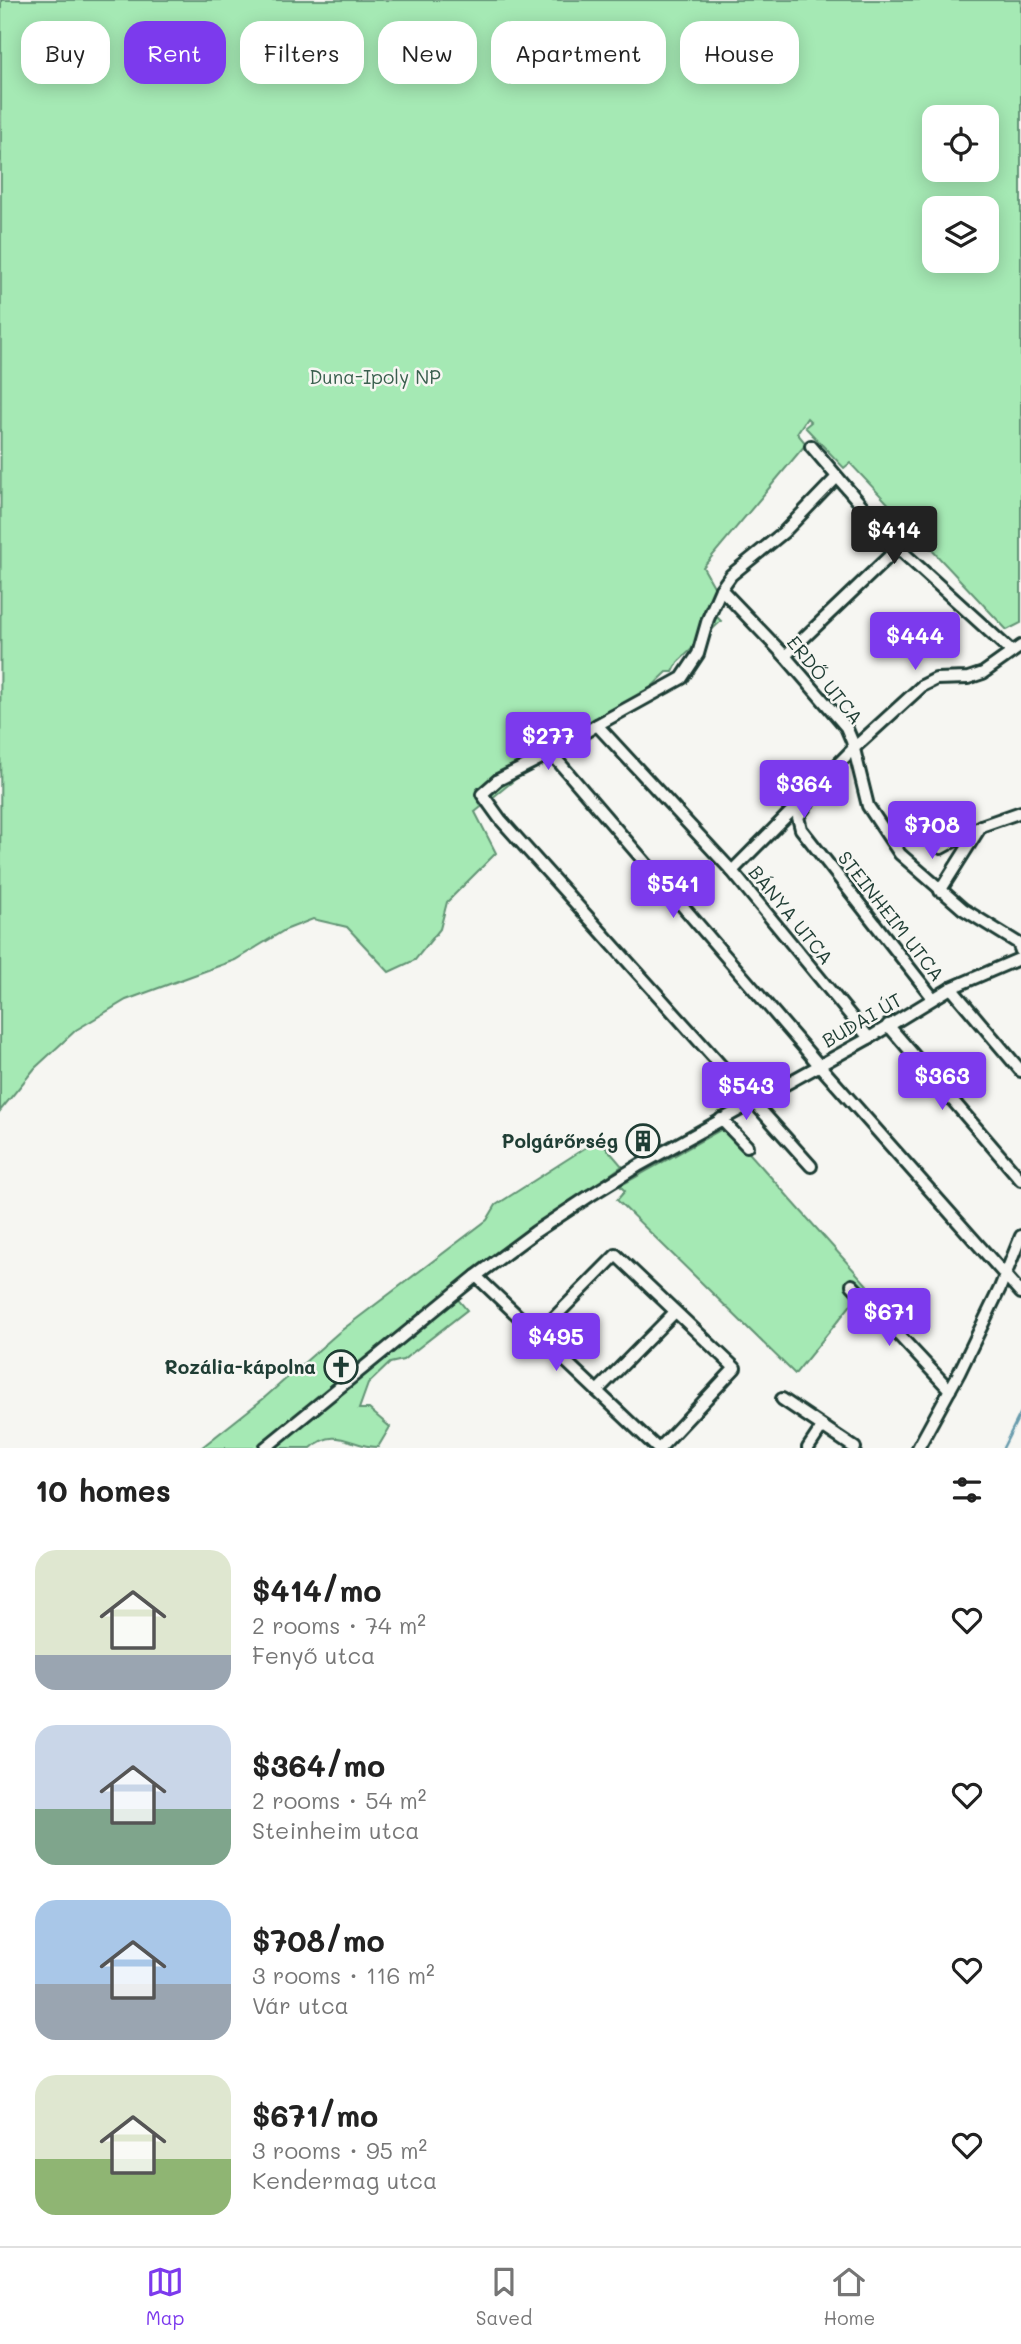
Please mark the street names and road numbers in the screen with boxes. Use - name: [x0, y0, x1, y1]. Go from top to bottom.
- street label: ERDŐ UTCA: [782, 630, 869, 729]
- street label: STEINHEIM UTCA: [833, 846, 950, 986]
- street label: BÁNYA UTCA: [744, 860, 839, 969]
- street label: BUDAI ÚT: [817, 987, 906, 1052]

